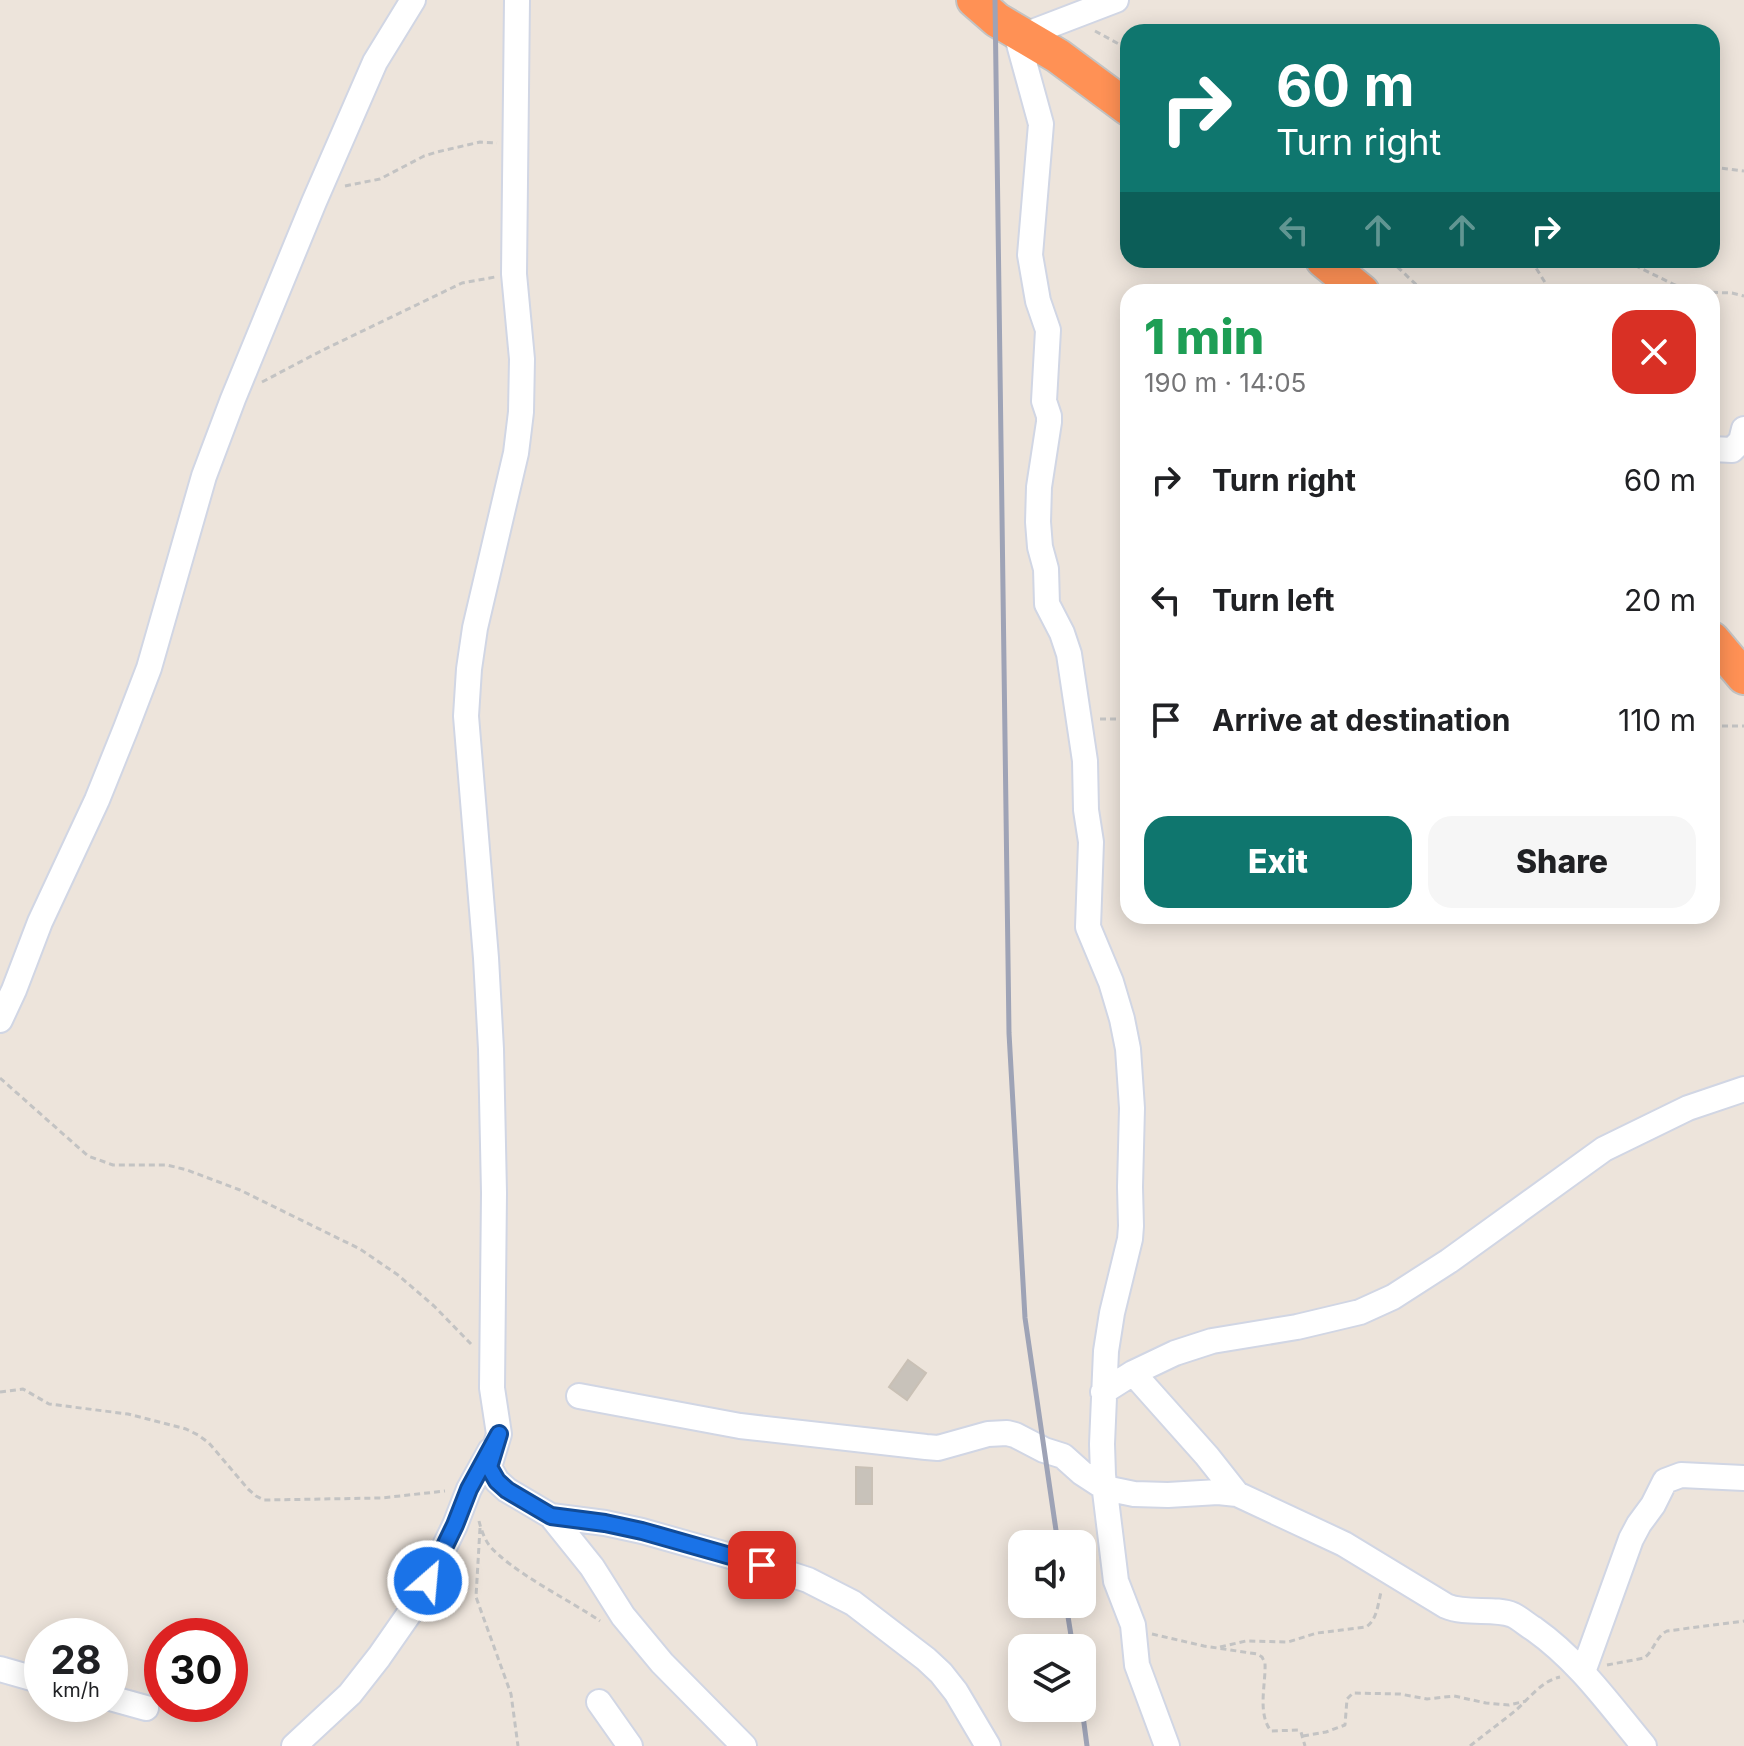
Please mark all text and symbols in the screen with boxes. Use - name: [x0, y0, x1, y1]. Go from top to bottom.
- text: 60 m: [1276, 52, 1415, 120]
- icon: right: [1144, 56, 1248, 160]
- text: Turn right: [1276, 120, 1441, 164]
- icon: left: [1272, 208, 1316, 252]
- icon: ahead: [1356, 208, 1400, 252]
- icon: ahead: [1440, 208, 1484, 252]
- icon: right: [1524, 208, 1568, 252]
- text: 1 min: [1144, 307, 1264, 366]
- button: close: [1612, 310, 1696, 394]
- text: 190 m · 14:05: [1144, 367, 1306, 398]
- icon: right: [1144, 458, 1188, 502]
- text: Turn right: [1212, 462, 1356, 498]
- text: 60 m: [1624, 462, 1696, 498]
- icon: left: [1144, 578, 1188, 622]
- text: Turn left: [1212, 582, 1334, 618]
- text: 20 m: [1624, 582, 1696, 618]
- icon: arrive: [1144, 698, 1188, 742]
- text: Arrive at destination: [1212, 702, 1510, 738]
- text: 110 m: [1618, 702, 1696, 738]
- button: Exit: [1144, 816, 1412, 908]
- button: Share: [1428, 816, 1696, 908]
- map controls: [1008, 1530, 1096, 1722]
- button: sound: [1008, 1530, 1096, 1618]
- pin: [728, 1531, 796, 1599]
- position arrow: [386, 1539, 470, 1623]
- icon: arrive: [740, 1543, 784, 1587]
- speed limit sign: 30: [144, 1618, 248, 1722]
- button: layers: [1008, 1634, 1096, 1722]
- text: 28: [50, 1635, 102, 1684]
- text: km/h: [52, 1678, 100, 1702]

